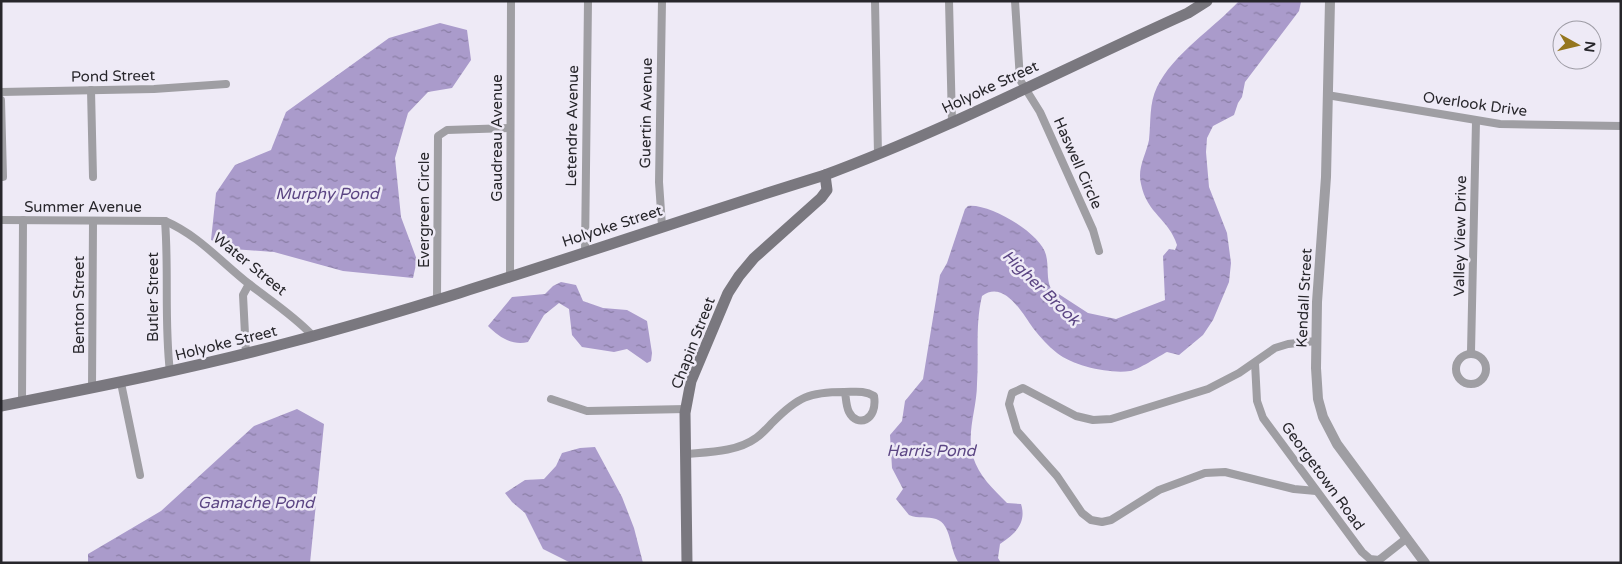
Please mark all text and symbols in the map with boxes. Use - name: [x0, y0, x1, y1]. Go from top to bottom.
- north arrow: [1552, 20, 1602, 70]
- text: N: [1580, 40, 1599, 53]
- street label: Guertin Avenue: [636, 57, 656, 169]
- street label: Holyoke Street: [939, 57, 1041, 117]
- street label: Letendre Avenue: [562, 65, 582, 187]
- street label: Pond Street: [71, 66, 156, 86]
- street label: Gaudreau Avenue: [488, 74, 506, 202]
- street label: Overlook Drive: [1422, 88, 1528, 120]
- street label: Haswell Circle: [1050, 114, 1106, 212]
- street label: Evergreen Circle: [415, 152, 433, 268]
- street label: Valley View Drive: [1450, 175, 1470, 297]
- water label: Murphy Pond: [275, 184, 381, 204]
- street label: Summer Avenue: [24, 198, 142, 216]
- street label: Holyoke Street: [560, 201, 665, 251]
- street label: Water Street: [210, 229, 291, 299]
- water label: Higher Brook: [998, 246, 1085, 331]
- street label: Kendall Street: [1292, 247, 1316, 348]
- street label: Butler Street: [144, 252, 162, 342]
- street label: Benton Street: [70, 256, 88, 354]
- street label: Chapin Street: [667, 294, 719, 392]
- street label: Holyoke Street: [173, 322, 279, 364]
- street label: Georgetown Road: [1278, 418, 1368, 534]
- water label: Harris Pond: [886, 441, 978, 461]
- water label: Gamache Pond: [198, 493, 316, 513]

